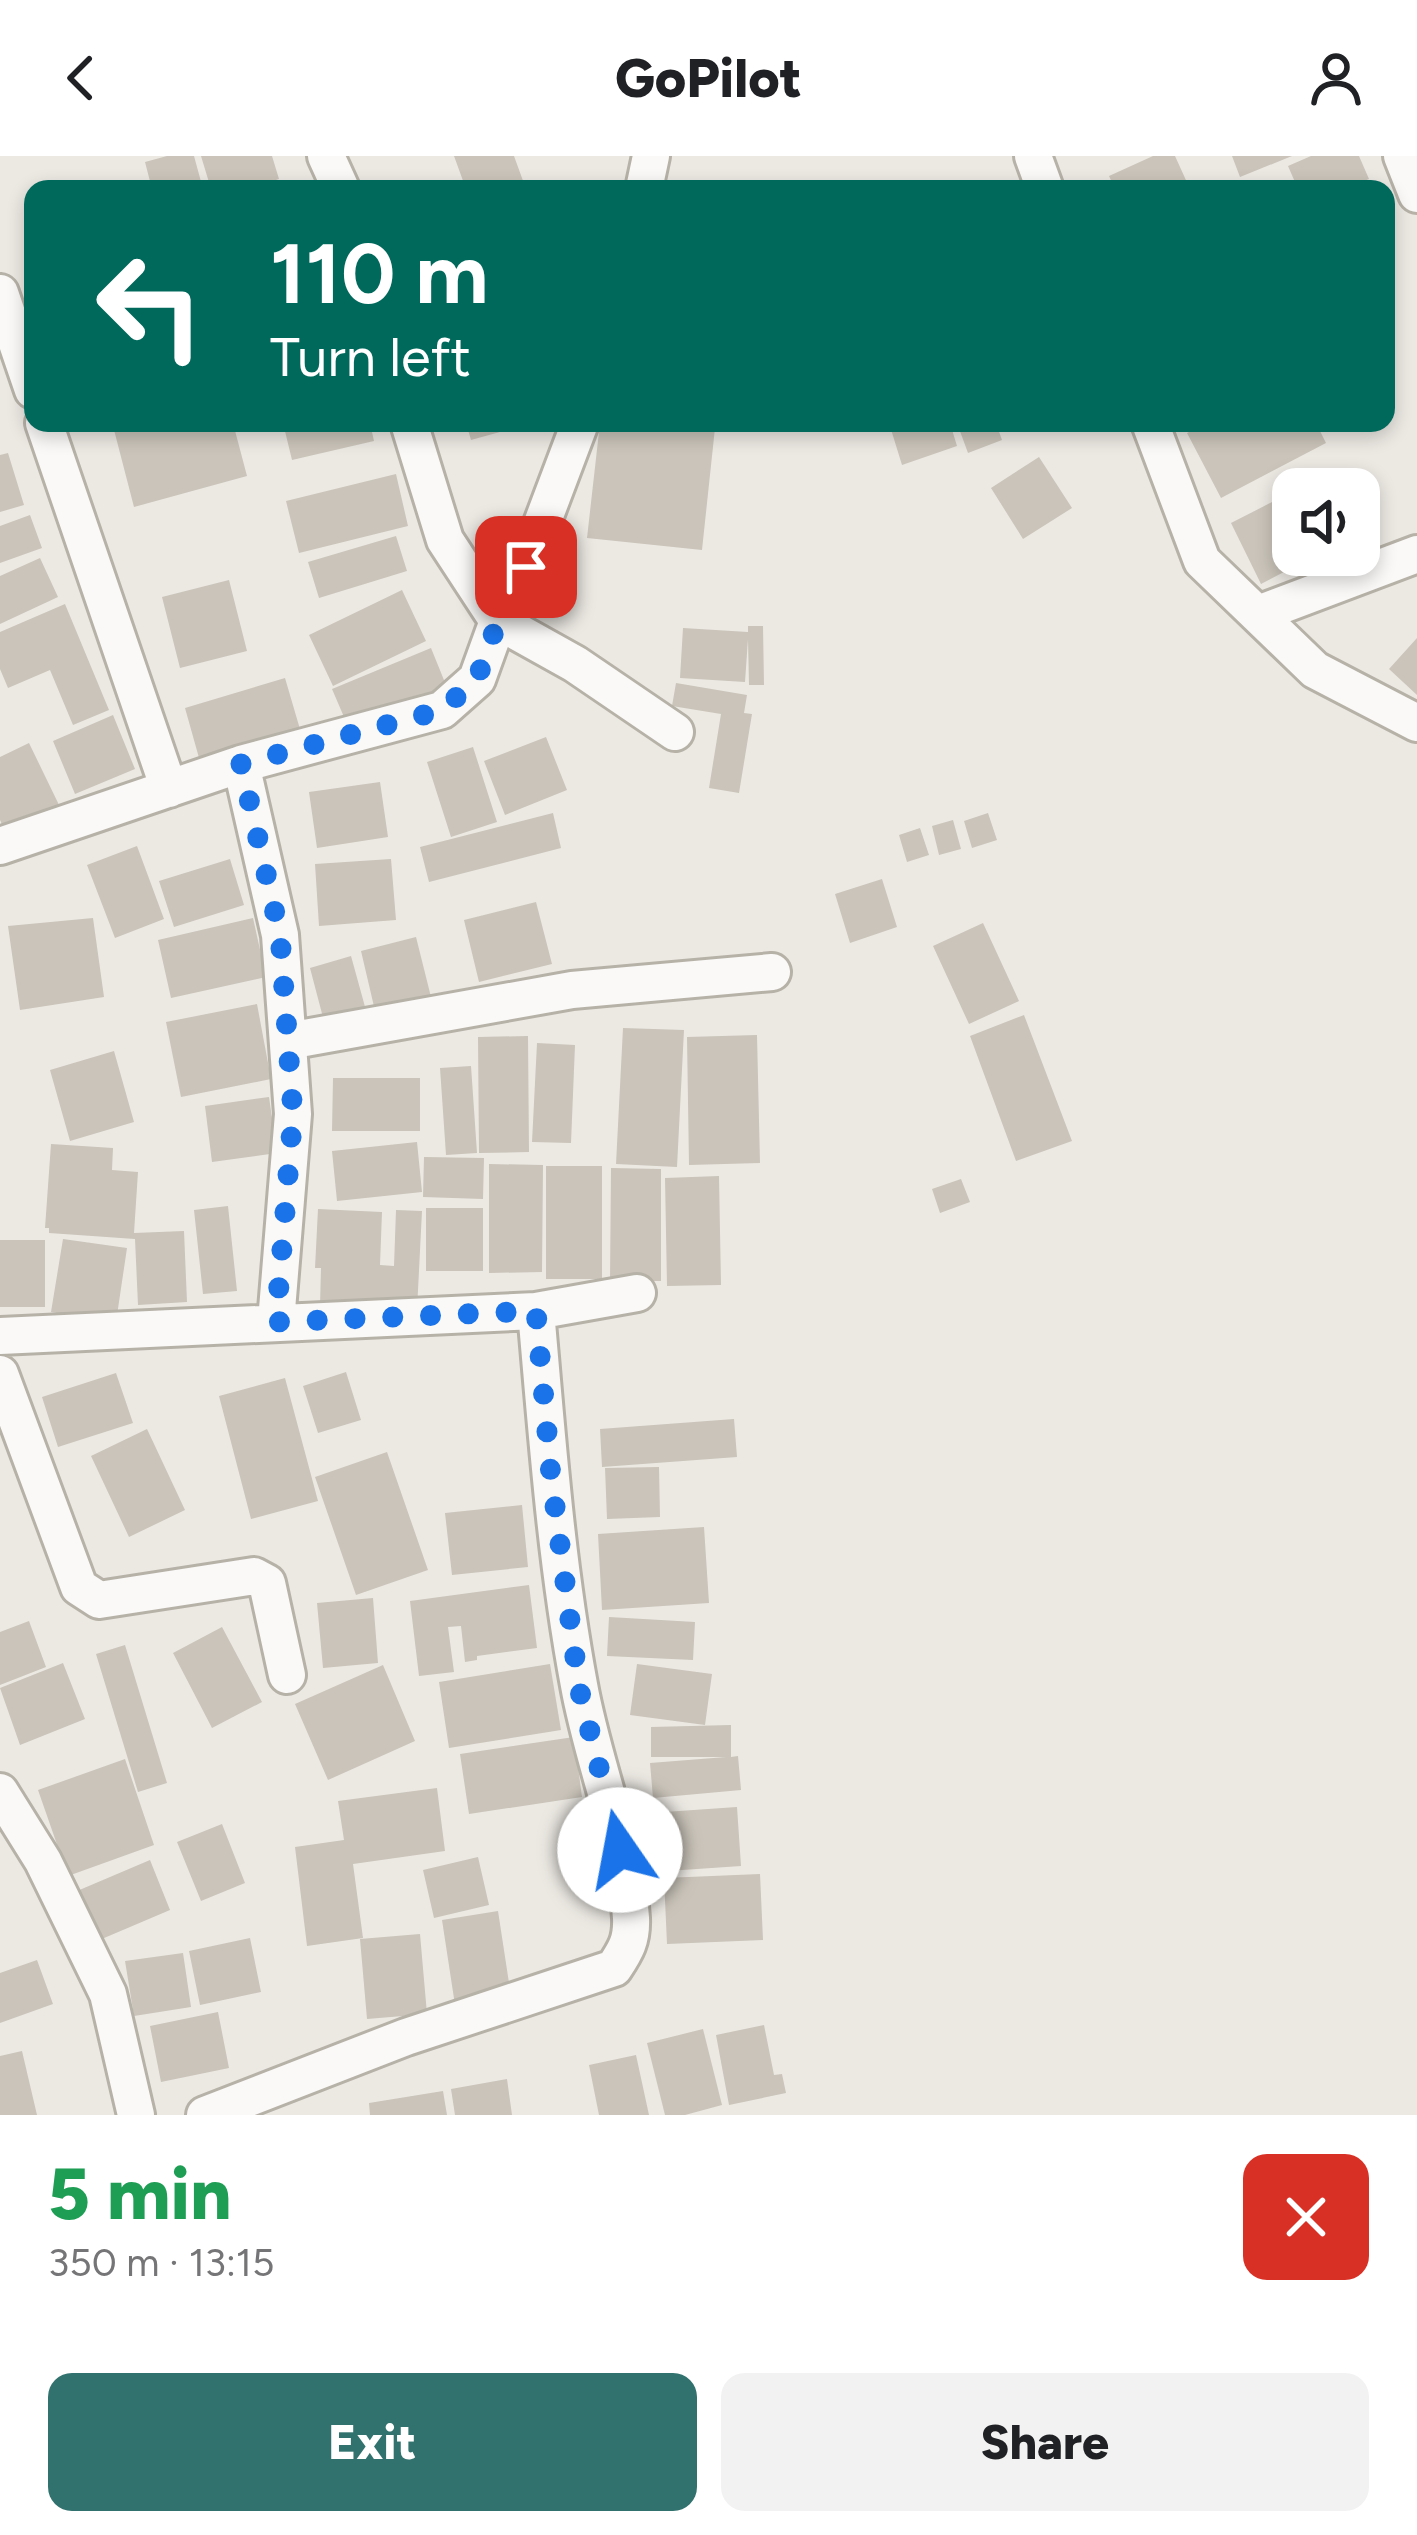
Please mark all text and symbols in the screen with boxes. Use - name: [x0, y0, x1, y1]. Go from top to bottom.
- icon: back: [48, 45, 114, 111]
- icon: person: [1303, 45, 1369, 111]
- text: GoPilot: [615, 46, 802, 111]
- text: 110 m: [270, 223, 489, 324]
- icon: left: [72, 228, 228, 384]
- text: Turn left: [270, 325, 471, 390]
- map controls: [1272, 468, 1380, 576]
- button: sound: [1272, 468, 1380, 576]
- pin: [475, 516, 577, 618]
- icon: arrive: [493, 534, 559, 600]
- position arrow: [557, 1787, 683, 1913]
- text: 5 min: [48, 2151, 231, 2237]
- button: close: [1243, 2154, 1369, 2280]
- text: 350 m · 13:15: [48, 2239, 274, 2286]
- button: Exit: [48, 2373, 697, 2511]
- button: Share: [721, 2373, 1369, 2511]

